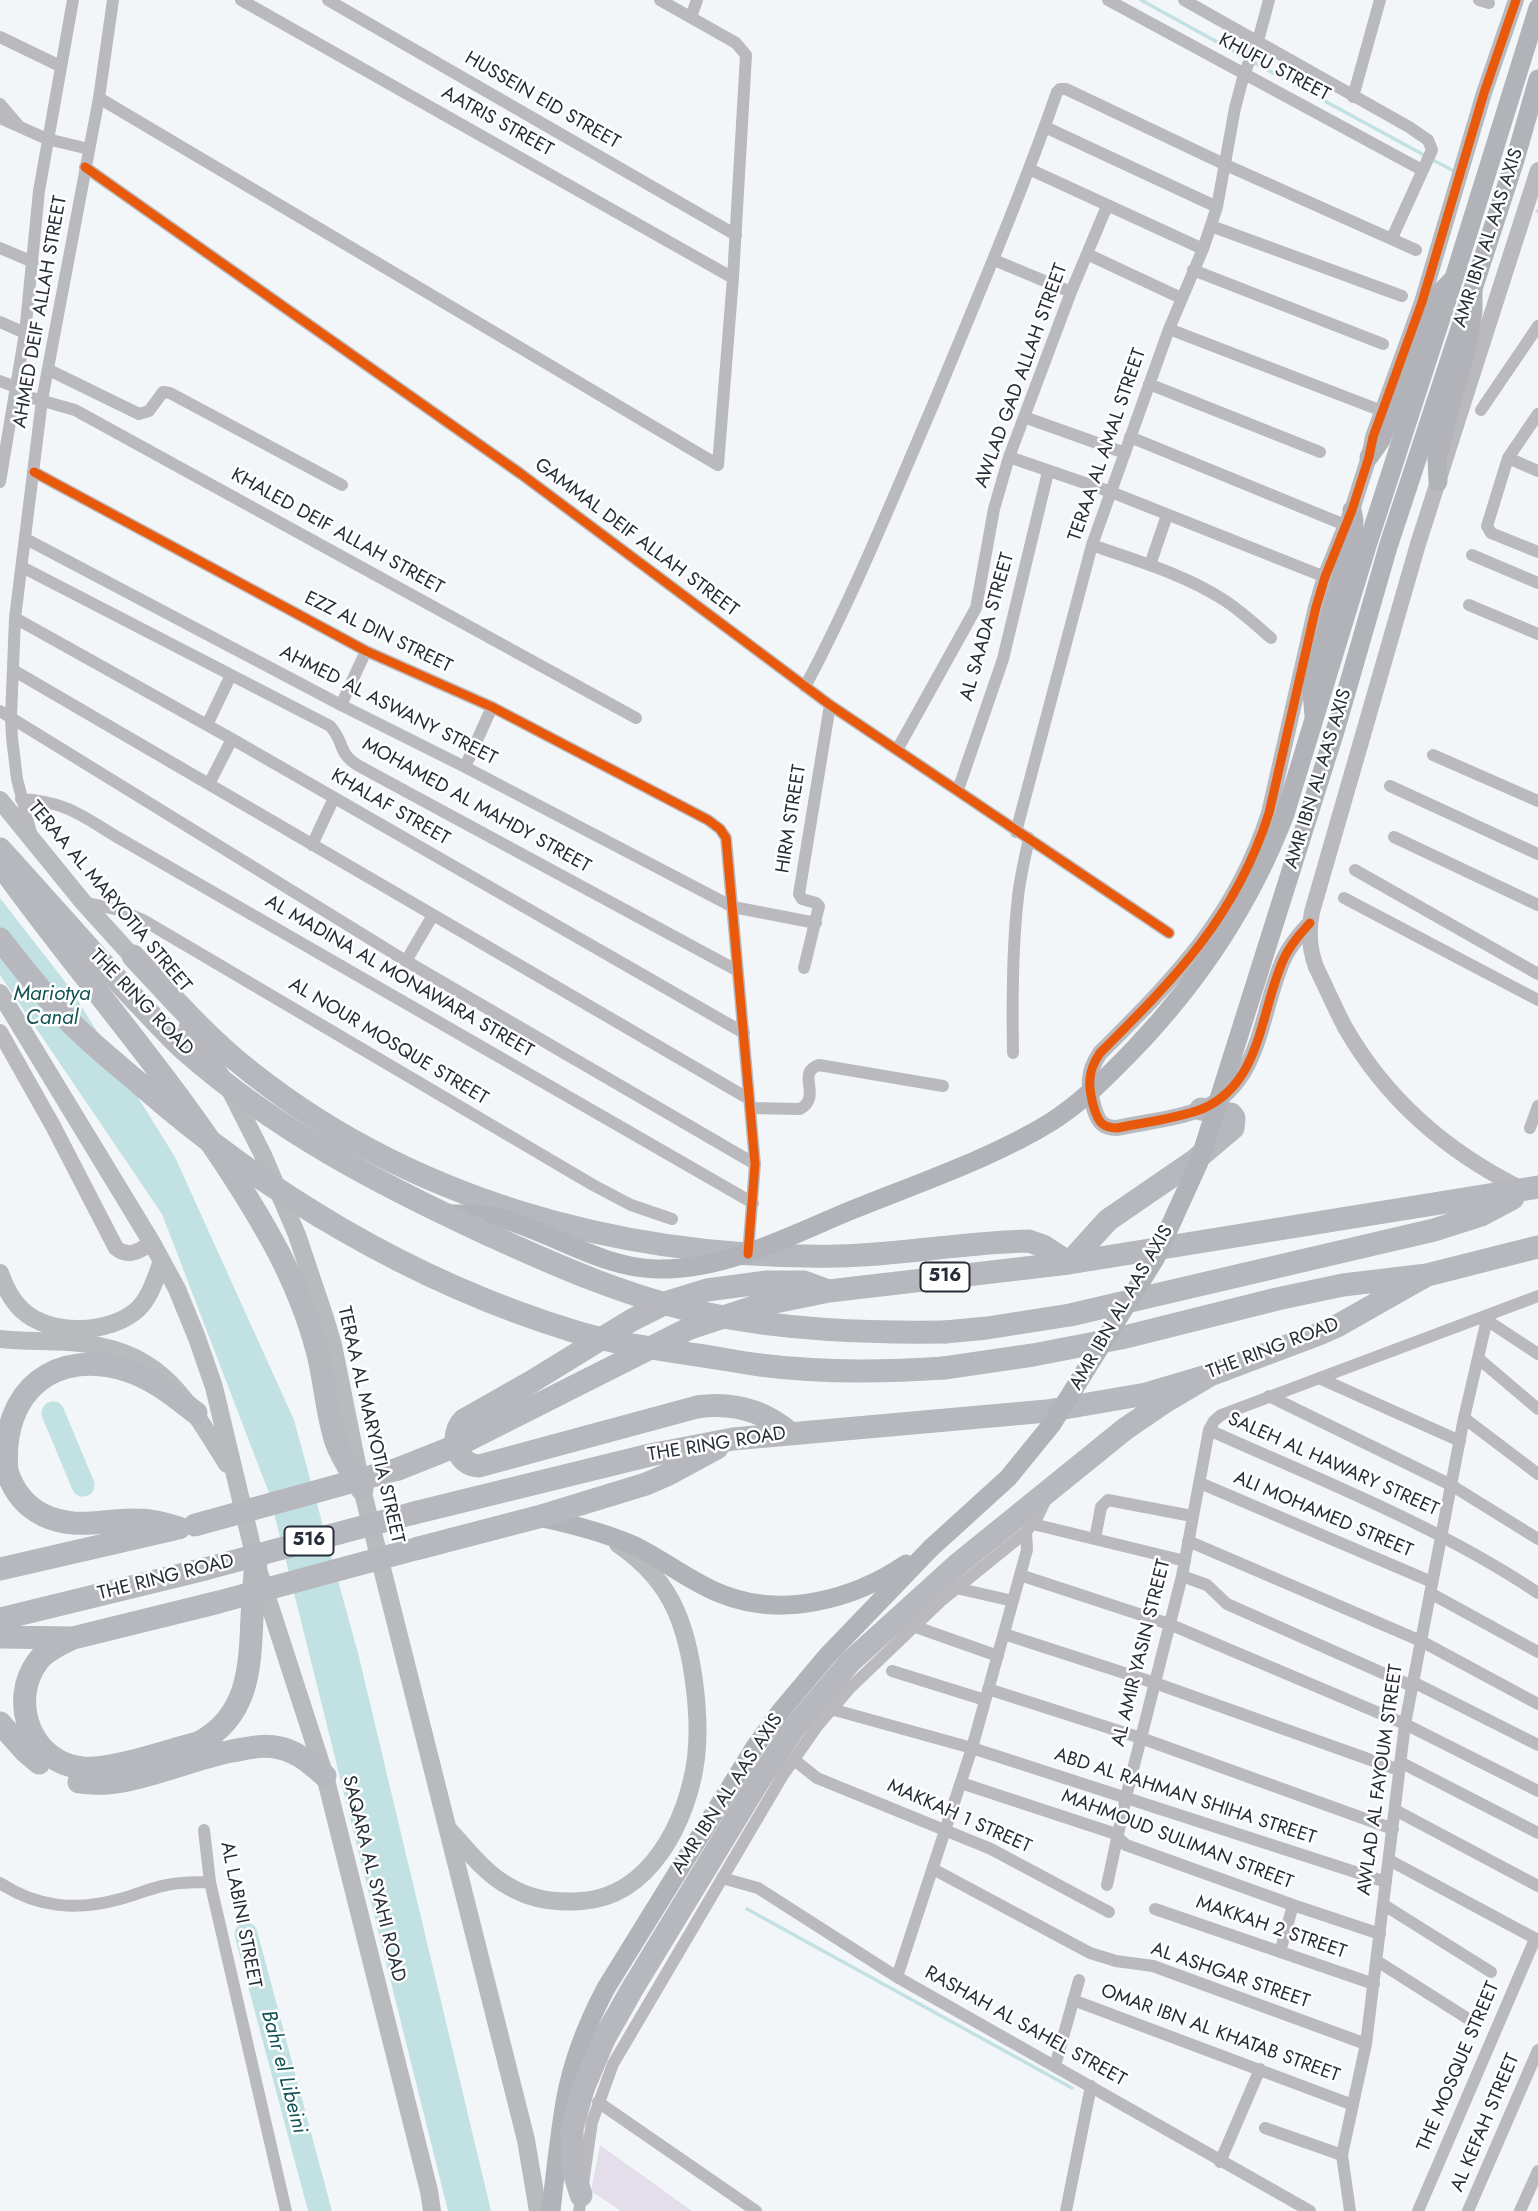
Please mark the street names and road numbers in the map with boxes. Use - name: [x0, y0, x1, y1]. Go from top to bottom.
- street label: KHUFU STREET: [1214, 29, 1334, 107]
- street label: HUSSEIN EID STREET: [460, 47, 624, 155]
- street label: AATRIS STREET: [437, 82, 557, 162]
- street label: AMR IBN AL AAS AXIS: [1449, 146, 1529, 330]
- street label: AHMED DEIF ALLAH STREET: [9, 194, 73, 430]
- street label: AWLAD GAD ALLAH STREET: [971, 261, 1073, 491]
- street label: TERAA AL AMAL STREET: [1064, 346, 1152, 544]
- street label: GAMMAL DEIF ALLAH STREET: [530, 454, 742, 622]
- street label: KHALED DEIF ALLAH STREET: [227, 464, 447, 600]
- street label: AL SAADA STREET: [956, 550, 1020, 704]
- street label: EZZ AL DIN STREET: [301, 587, 455, 679]
- street label: AHMED AL ASWANY STREET: [276, 641, 500, 771]
- street label: AMR IBN AL AAS AXIS: [1281, 686, 1357, 872]
- street label: MOHAMED AL MAHDY STREET: [358, 734, 594, 878]
- street label: HIRM STREET: [772, 763, 812, 875]
- street label: KHALAF STREET: [327, 765, 453, 851]
- street label: TERAA AL MARYOTIA STREET: [22, 797, 196, 997]
- street label: AL MADINA AL MONAWARA STREET: [261, 891, 537, 1063]
- street label: THE RING ROAD: [84, 945, 198, 1061]
- street label: AL NOUR MOSQUE STREET: [284, 973, 492, 1111]
- street label: AMR IBN AL AAS AXIS: [1065, 1221, 1179, 1395]
- road number: 516: [920, 1262, 970, 1292]
- street label: TERAA AL MARYOTIA STREET: [332, 1304, 408, 1546]
- street label: THE RING ROAD: [1204, 1313, 1342, 1385]
- street label: SALEH AL HAWARY STREET: [1224, 1408, 1442, 1522]
- street label: THE RING ROAD: [646, 1423, 788, 1467]
- street label: ALI MOHAMED STREET: [1230, 1467, 1416, 1563]
- road number: 516: [284, 1526, 334, 1556]
- street label: THE RING ROAD: [96, 1550, 236, 1606]
- street label: AL AMIR YASIN STREET: [1108, 1557, 1176, 1749]
- street label: AWLAD AL FAYOUM STREET: [1353, 1663, 1409, 1897]
- street label: AMR IBN AL AAS AXIS: [668, 1710, 788, 1878]
- street label: ABD AL RAHMAN SHIHA STREET: [1051, 1744, 1319, 1850]
- street label: SAQARA AL SYAHI ROAD: [336, 1773, 410, 1985]
- street label: MAKKAH 1 STREET: [884, 1775, 1034, 1859]
- street label: MAHMOUD SULIMAN STREET: [1058, 1785, 1296, 1895]
- street label: AL LABINI STREET: [215, 1840, 265, 1990]
- street label: MAKKAH 2 STREET: [1193, 1892, 1349, 1964]
- street label: AL ASHGAR STREET: [1148, 1938, 1312, 2014]
- street label: RASHAH AL SAHEL STREET: [920, 1962, 1130, 2092]
- street label: THE MOSQUE STREET: [1413, 1979, 1505, 2155]
- street label: OMAR IBN AL KHATAB STREET: [1097, 1980, 1343, 2088]
- street label: AL KEFAH STREET: [1447, 2051, 1525, 2195]

